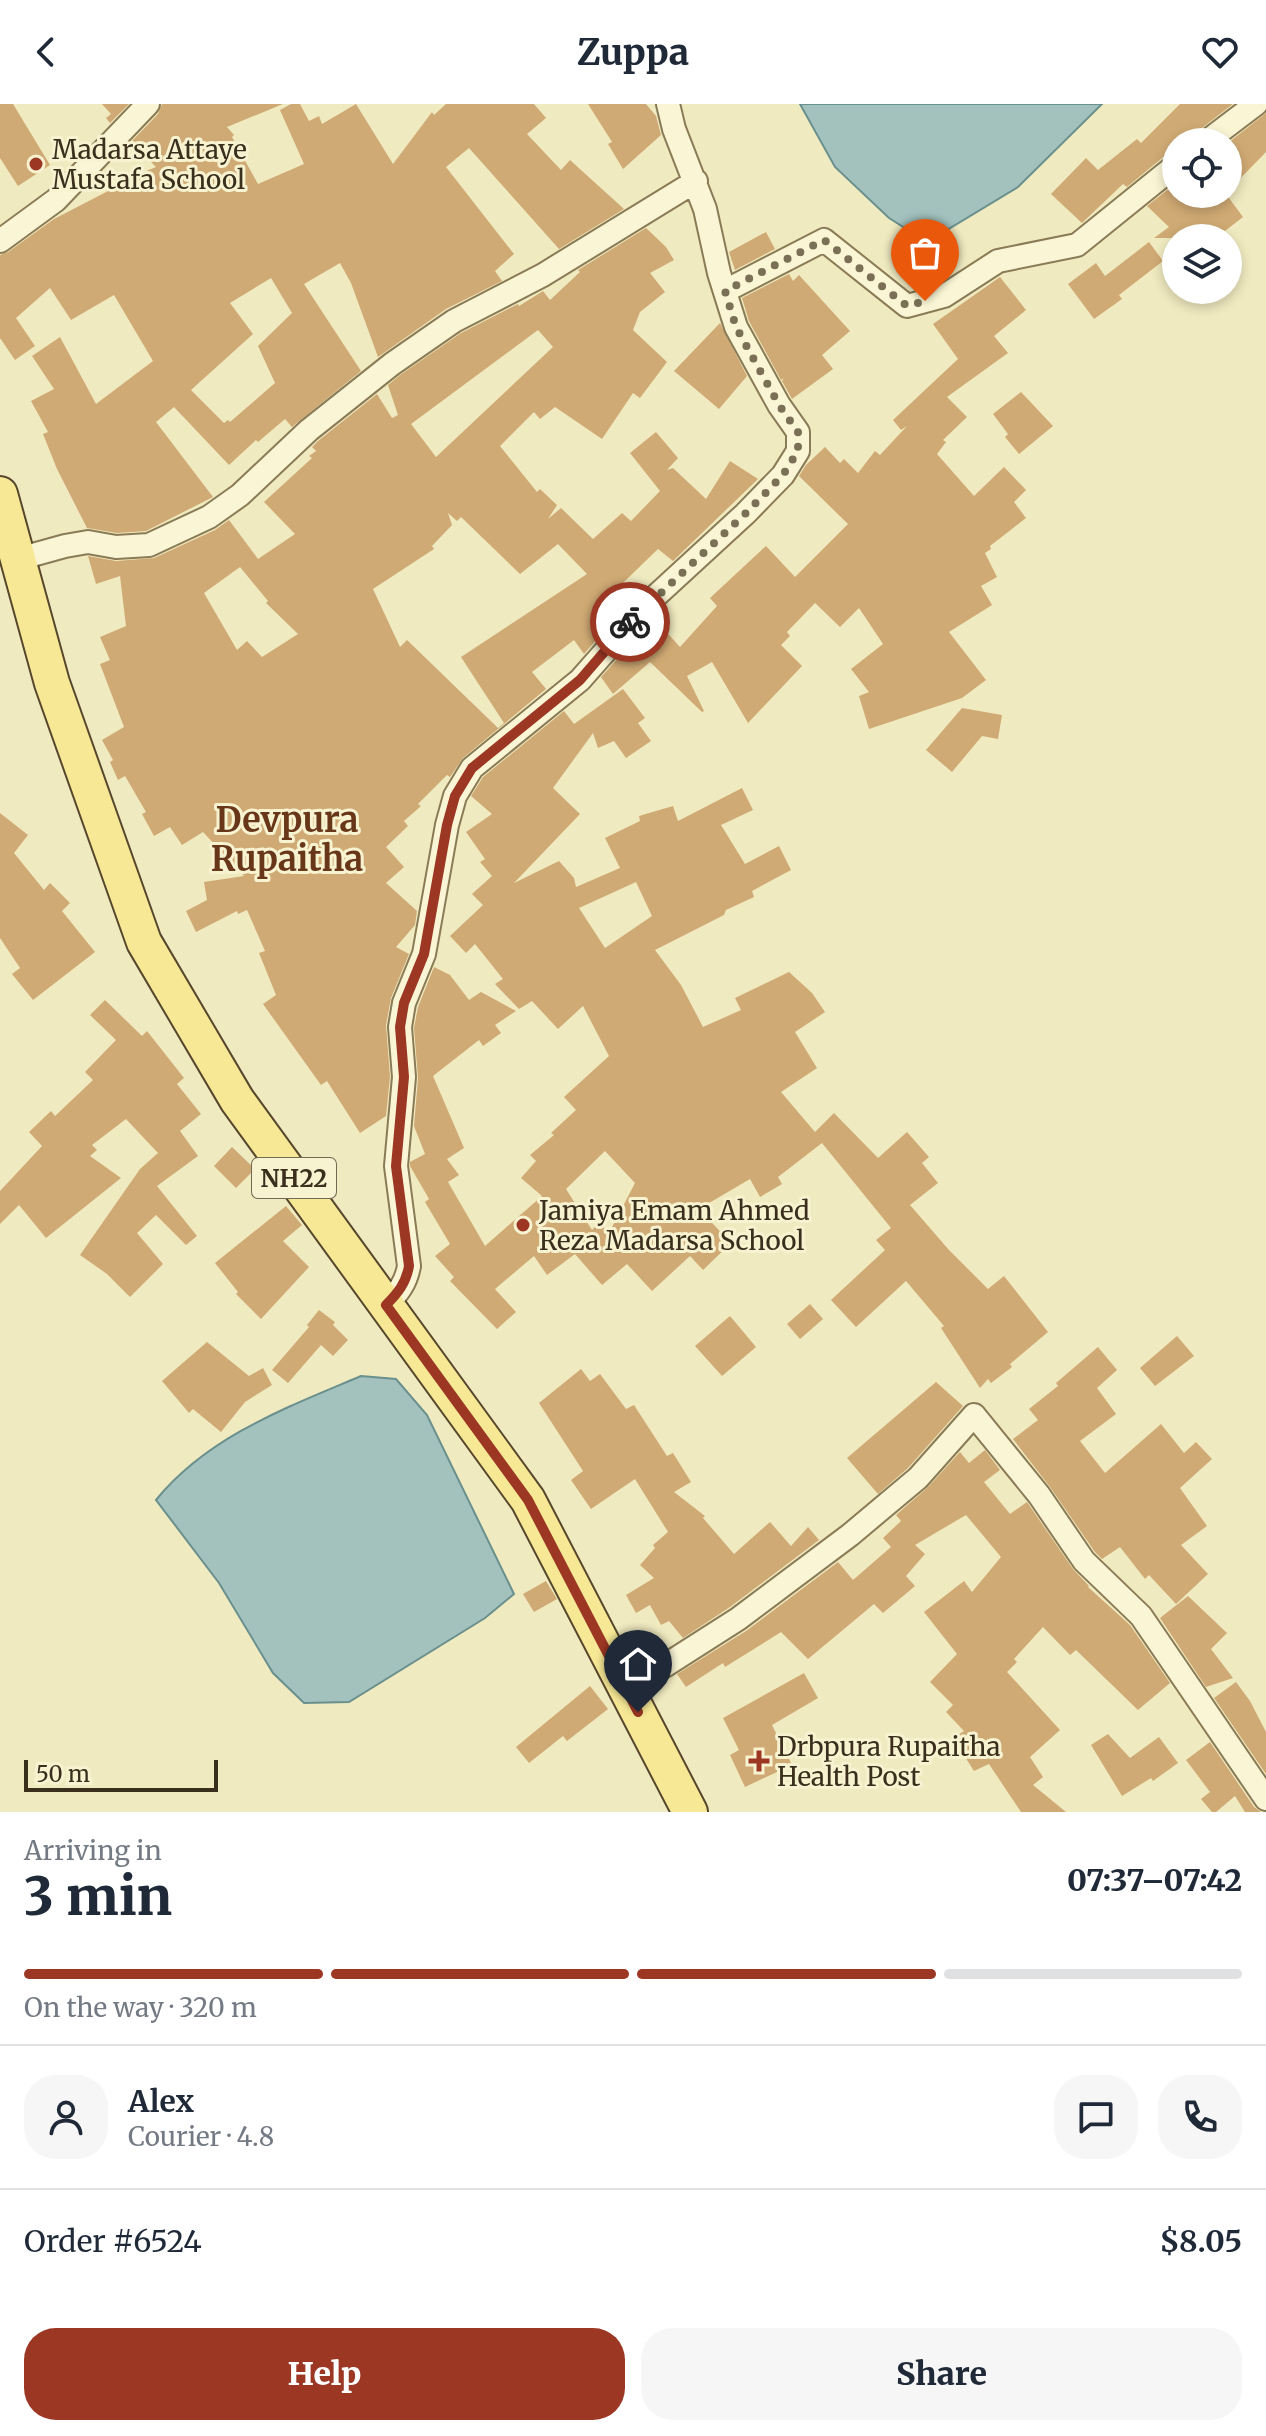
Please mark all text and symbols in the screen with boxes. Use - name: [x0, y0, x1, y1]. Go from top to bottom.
- icon: back: [24, 30, 68, 74]
- text: Zuppa: [577, 30, 689, 75]
- icon: heart: [1198, 30, 1242, 74]
- map controls: [1162, 128, 1242, 304]
- button: locate: [1162, 128, 1242, 208]
- place label: Madarsa Attaye Mustafa School: [52, 133, 247, 196]
- marker: Madarsa Attaye Mustafa School: [27, 155, 45, 173]
- pin: [891, 219, 959, 301]
- button: layers: [1162, 224, 1242, 304]
- icon: bag: [903, 231, 947, 275]
- courier: [590, 582, 670, 662]
- icon: bike: [608, 600, 652, 644]
- district label: Devpura Rupaitha: [211, 799, 363, 880]
- road number: NH22: [252, 1158, 336, 1198]
- place label: Jamiya Emam Ahmed Reza Madarsa School: [538, 1194, 810, 1257]
- marker: Jamiya Emam Ahmed Reza Madarsa School: [514, 1216, 532, 1234]
- pin: [604, 1630, 672, 1712]
- icon: home: [616, 1642, 660, 1686]
- place label: Drbpura Rupaitha Health Post: [777, 1730, 1000, 1793]
- marker: Drbpura Rupaitha Health Post: [748, 1750, 770, 1772]
- scale bar: [24, 1756, 218, 1792]
- text: 50 m: [36, 1760, 90, 1788]
- text: Arriving in: [24, 1834, 162, 1867]
- text: 07:37–07:42: [1067, 1861, 1242, 1899]
- text: 3 min: [24, 1864, 172, 1929]
- text: On the way · 320 m: [24, 1991, 257, 2024]
- button: person: [24, 2075, 108, 2159]
- button: chat: [1054, 2075, 1138, 2159]
- button: phone: [1158, 2075, 1242, 2159]
- text: Alex: [128, 2082, 194, 2120]
- text: Courier · 4.8: [128, 2120, 274, 2153]
- text: Order #6524: [24, 2222, 202, 2260]
- text: $8.05: [1160, 2222, 1242, 2260]
- button: Help: [24, 2328, 625, 2420]
- button: Share: [641, 2328, 1242, 2420]

